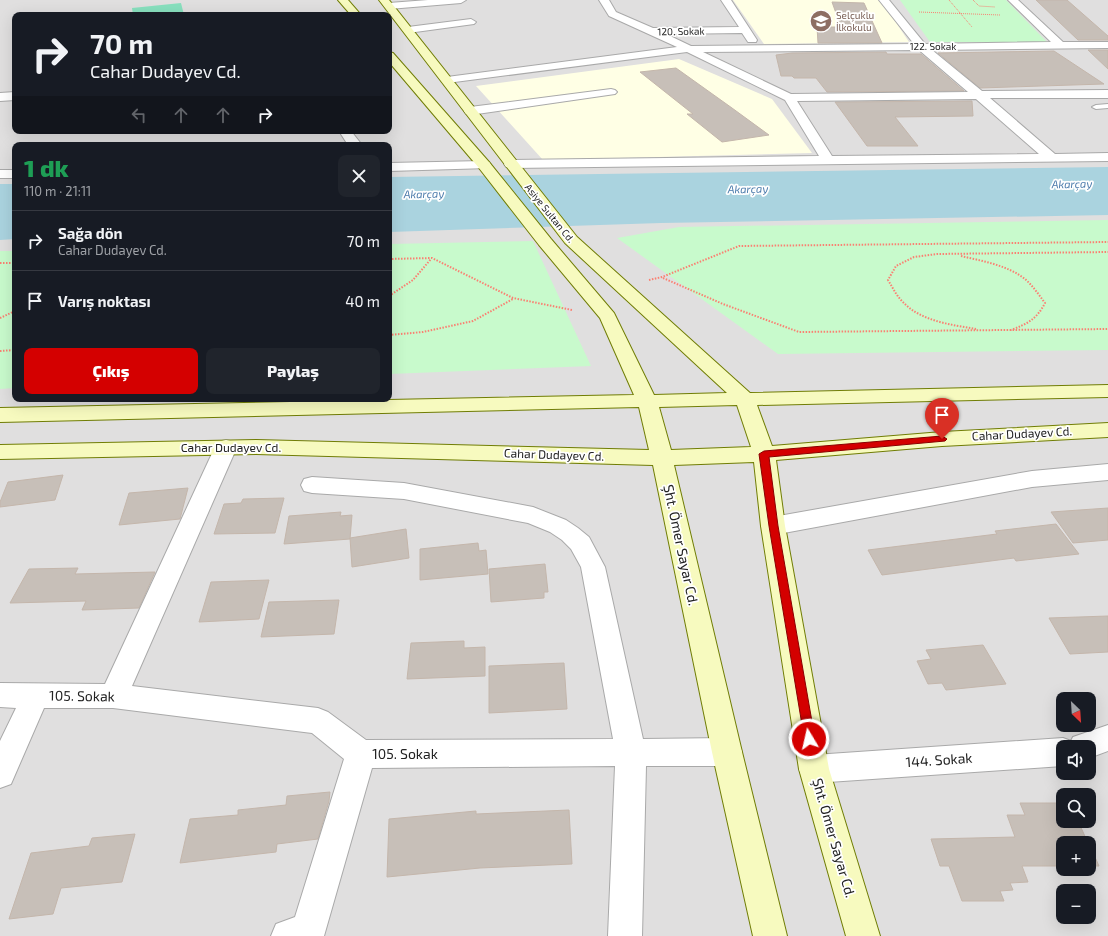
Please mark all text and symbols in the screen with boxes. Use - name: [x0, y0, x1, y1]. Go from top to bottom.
- school or university icon: Selçuklu İlkokulu: [808, 8, 834, 34]
- place label: Selçuklu İlkokulu: [836, 9, 874, 33]
- street label: 120. Sokak: [657, 25, 705, 37]
- text: 70 m: [90, 26, 153, 60]
- icon: right: [24, 28, 76, 80]
- street label: 122. Sokak: [910, 40, 956, 52]
- text: Cahar Dudayev Cd.: [90, 60, 241, 82]
- icon: left: [128, 104, 150, 126]
- icon: ahead: [170, 104, 192, 126]
- icon: ahead: [212, 104, 234, 126]
- icon: right: [254, 104, 276, 126]
- text: 1 dk: [24, 153, 69, 182]
- button: close: [338, 155, 380, 197]
- water label: Akarçay: [1051, 177, 1092, 191]
- street label: Asiye Sultan Cd.: [523, 181, 577, 245]
- water label: Akarçay: [727, 182, 768, 196]
- text: 110 m · 21:11: [24, 183, 91, 199]
- water label: Akarçay: [403, 187, 444, 201]
- text: Sağa dön: [58, 224, 123, 242]
- icon: right: [24, 230, 46, 252]
- text: 70 m: [347, 232, 380, 250]
- text: Cahar Dudayev Cd.: [58, 242, 167, 258]
- icon: arrive: [24, 290, 46, 312]
- text: Varış noktası: [58, 292, 151, 310]
- text: 40 m: [345, 292, 380, 310]
- button: Çıkış: [24, 348, 198, 394]
- button: Paylaş: [206, 348, 380, 394]
- pin: [925, 398, 959, 439]
- icon: arrive: [931, 404, 953, 426]
- street label: Cahar Dudayev Cd.: [971, 423, 1072, 443]
- street label: Cahar Dudayev Cd.: [181, 440, 281, 454]
- street label: Cahar Dudayev Cd.: [504, 445, 604, 463]
- street label: Şht. Ömer Sayar Cd.: [659, 483, 703, 607]
- street label: 105. Sokak: [49, 686, 115, 705]
- north arrow: [1056, 692, 1096, 732]
- map controls: [1056, 692, 1096, 924]
- position arrow: [788, 718, 830, 760]
- button: sound: [1056, 740, 1096, 780]
- street label: 105. Sokak: [372, 745, 438, 762]
- street label: 144. Sokak: [905, 749, 973, 770]
- street label: Şht. Ömer Sayar Cd.: [808, 776, 860, 900]
- button: search: [1056, 788, 1096, 828]
- button: +: [1056, 836, 1096, 876]
- button: −: [1056, 884, 1096, 924]

